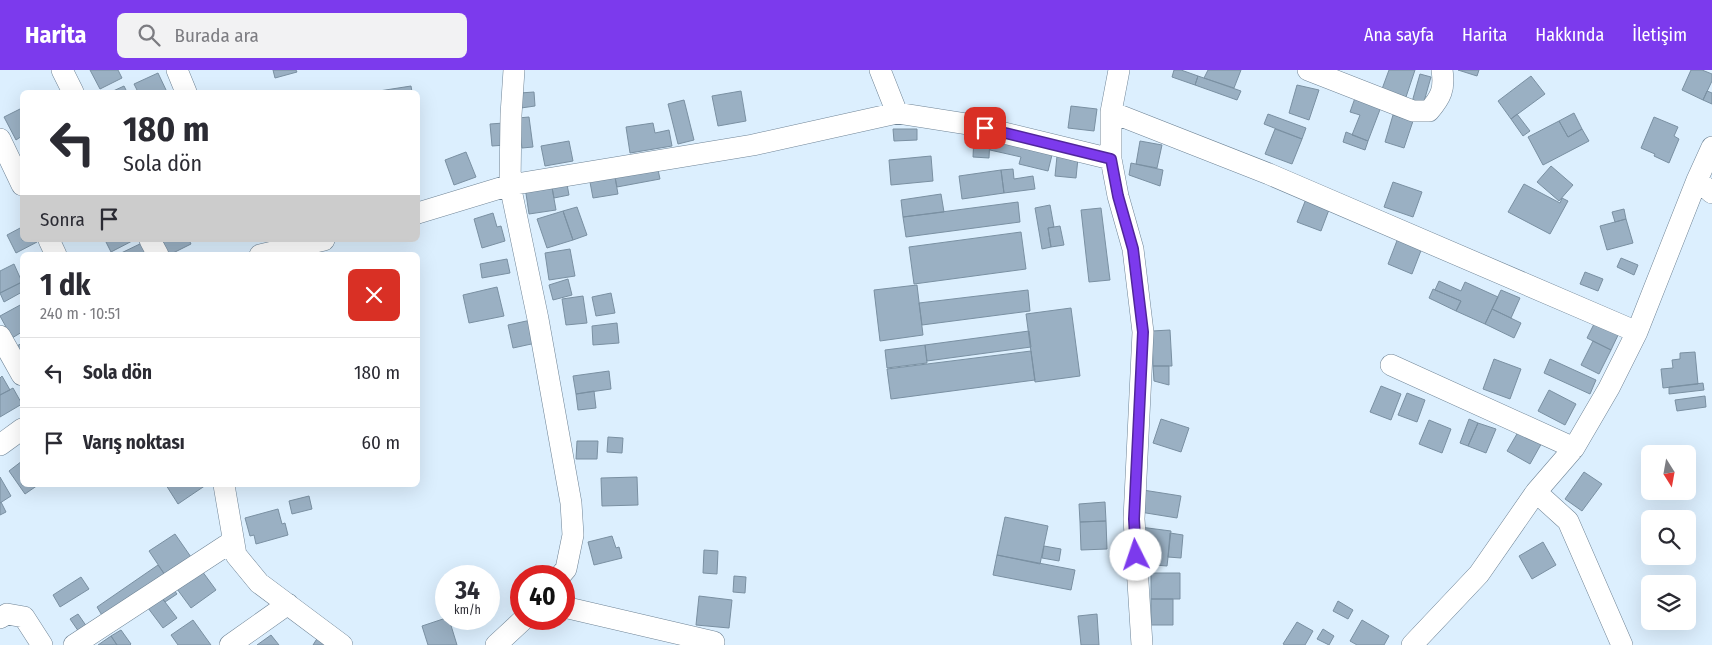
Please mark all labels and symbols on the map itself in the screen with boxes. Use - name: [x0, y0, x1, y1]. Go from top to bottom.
- pin: [964, 107, 1006, 149]
- north arrow: [1641, 445, 1696, 500]
- position arrow: [1109, 528, 1161, 580]
- speed limit sign: 40: [510, 565, 575, 630]

